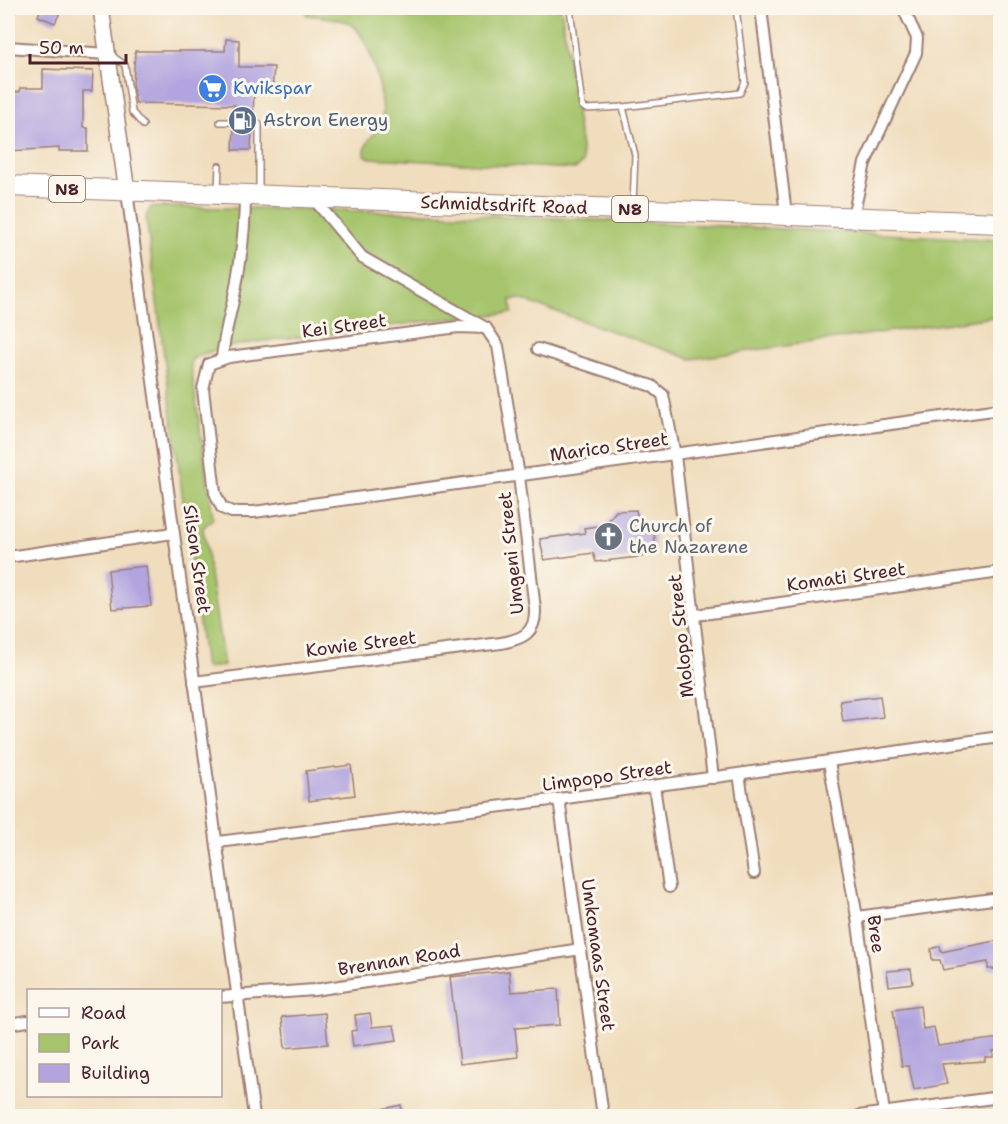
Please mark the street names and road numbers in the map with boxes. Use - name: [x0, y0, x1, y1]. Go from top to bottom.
- road number: N8: [49, 176, 85, 202]
- street label: Schmidtsdrift Road: [420, 190, 588, 220]
- road number: N8: [612, 196, 648, 222]
- street label: Kei Street: [300, 308, 388, 344]
- street label: Marico Street: [548, 427, 670, 467]
- street label: Umgeni Street: [493, 490, 529, 616]
- street label: Silson Street: [177, 503, 217, 615]
- street label: Komati Street: [785, 557, 907, 597]
- street label: Molopo Street: [663, 573, 699, 699]
- street label: Kowie Street: [304, 625, 418, 663]
- street label: Limpopo Street: [541, 755, 674, 797]
- street label: Umkomaas Street: [575, 877, 621, 1033]
- street label: Bree: [861, 913, 891, 955]
- street label: Brennan Road: [336, 938, 462, 982]

